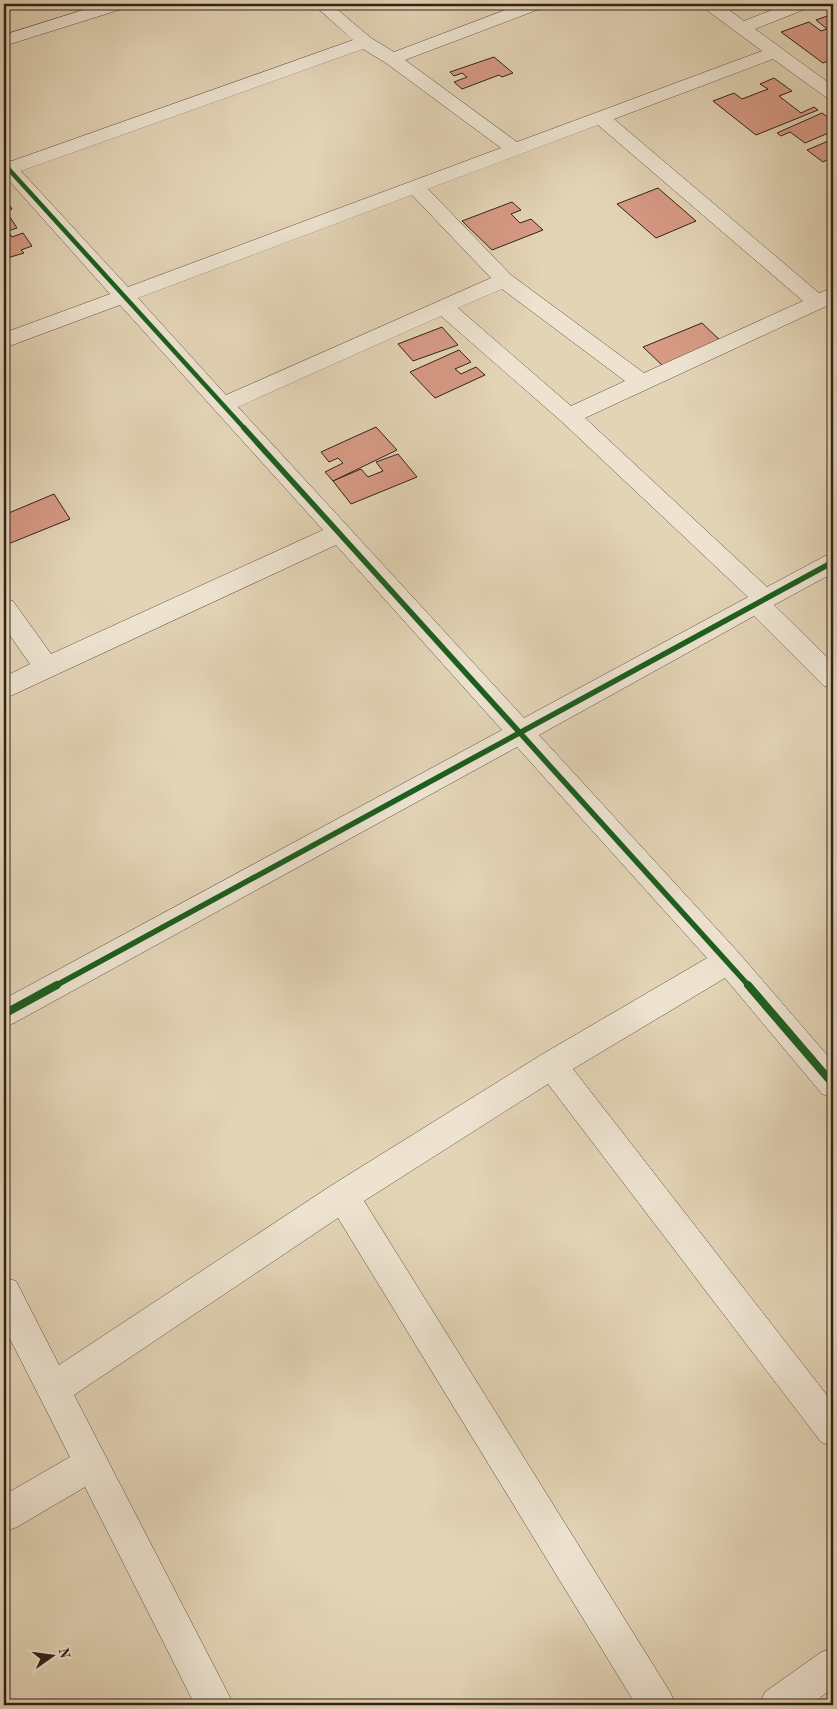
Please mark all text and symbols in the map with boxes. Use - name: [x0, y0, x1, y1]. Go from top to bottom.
- north arrow: [28, 1632, 78, 1682]
- text: N: [56, 1646, 72, 1660]

